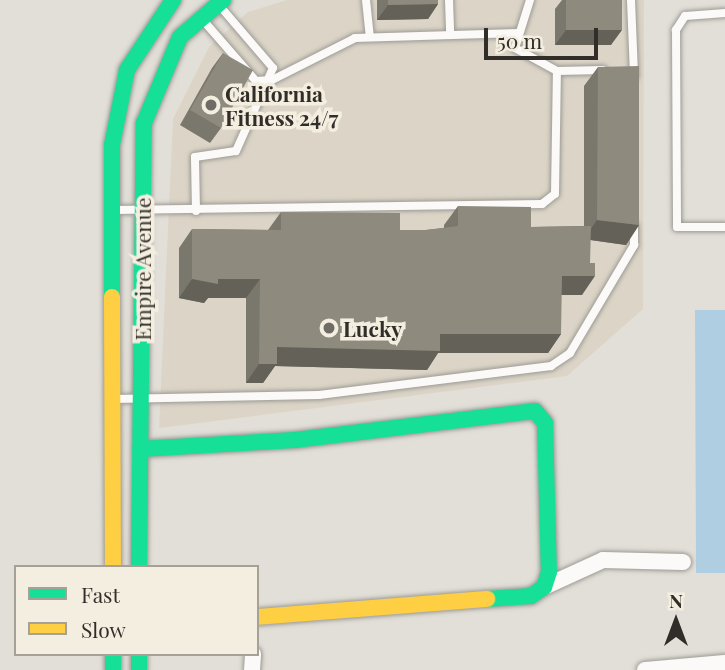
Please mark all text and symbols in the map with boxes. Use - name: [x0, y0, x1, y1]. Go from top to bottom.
- scale bar: [487, 14, 601, 58]
- text: 50 m: [497, 26, 542, 54]
- place label: California Fitness 24/7: [225, 80, 339, 130]
- marker: California Fitness 24/7: [203, 97, 219, 113]
- street label: Empire Avenue: [129, 197, 155, 341]
- place label: Lucky: [343, 315, 402, 341]
- marker: Lucky: [321, 320, 337, 336]
- legend: [14, 565, 259, 656]
- text: Fast: [81, 580, 120, 608]
- north arrow: [641, 586, 711, 656]
- text: N: [669, 587, 683, 613]
- text: Slow: [81, 615, 126, 643]

